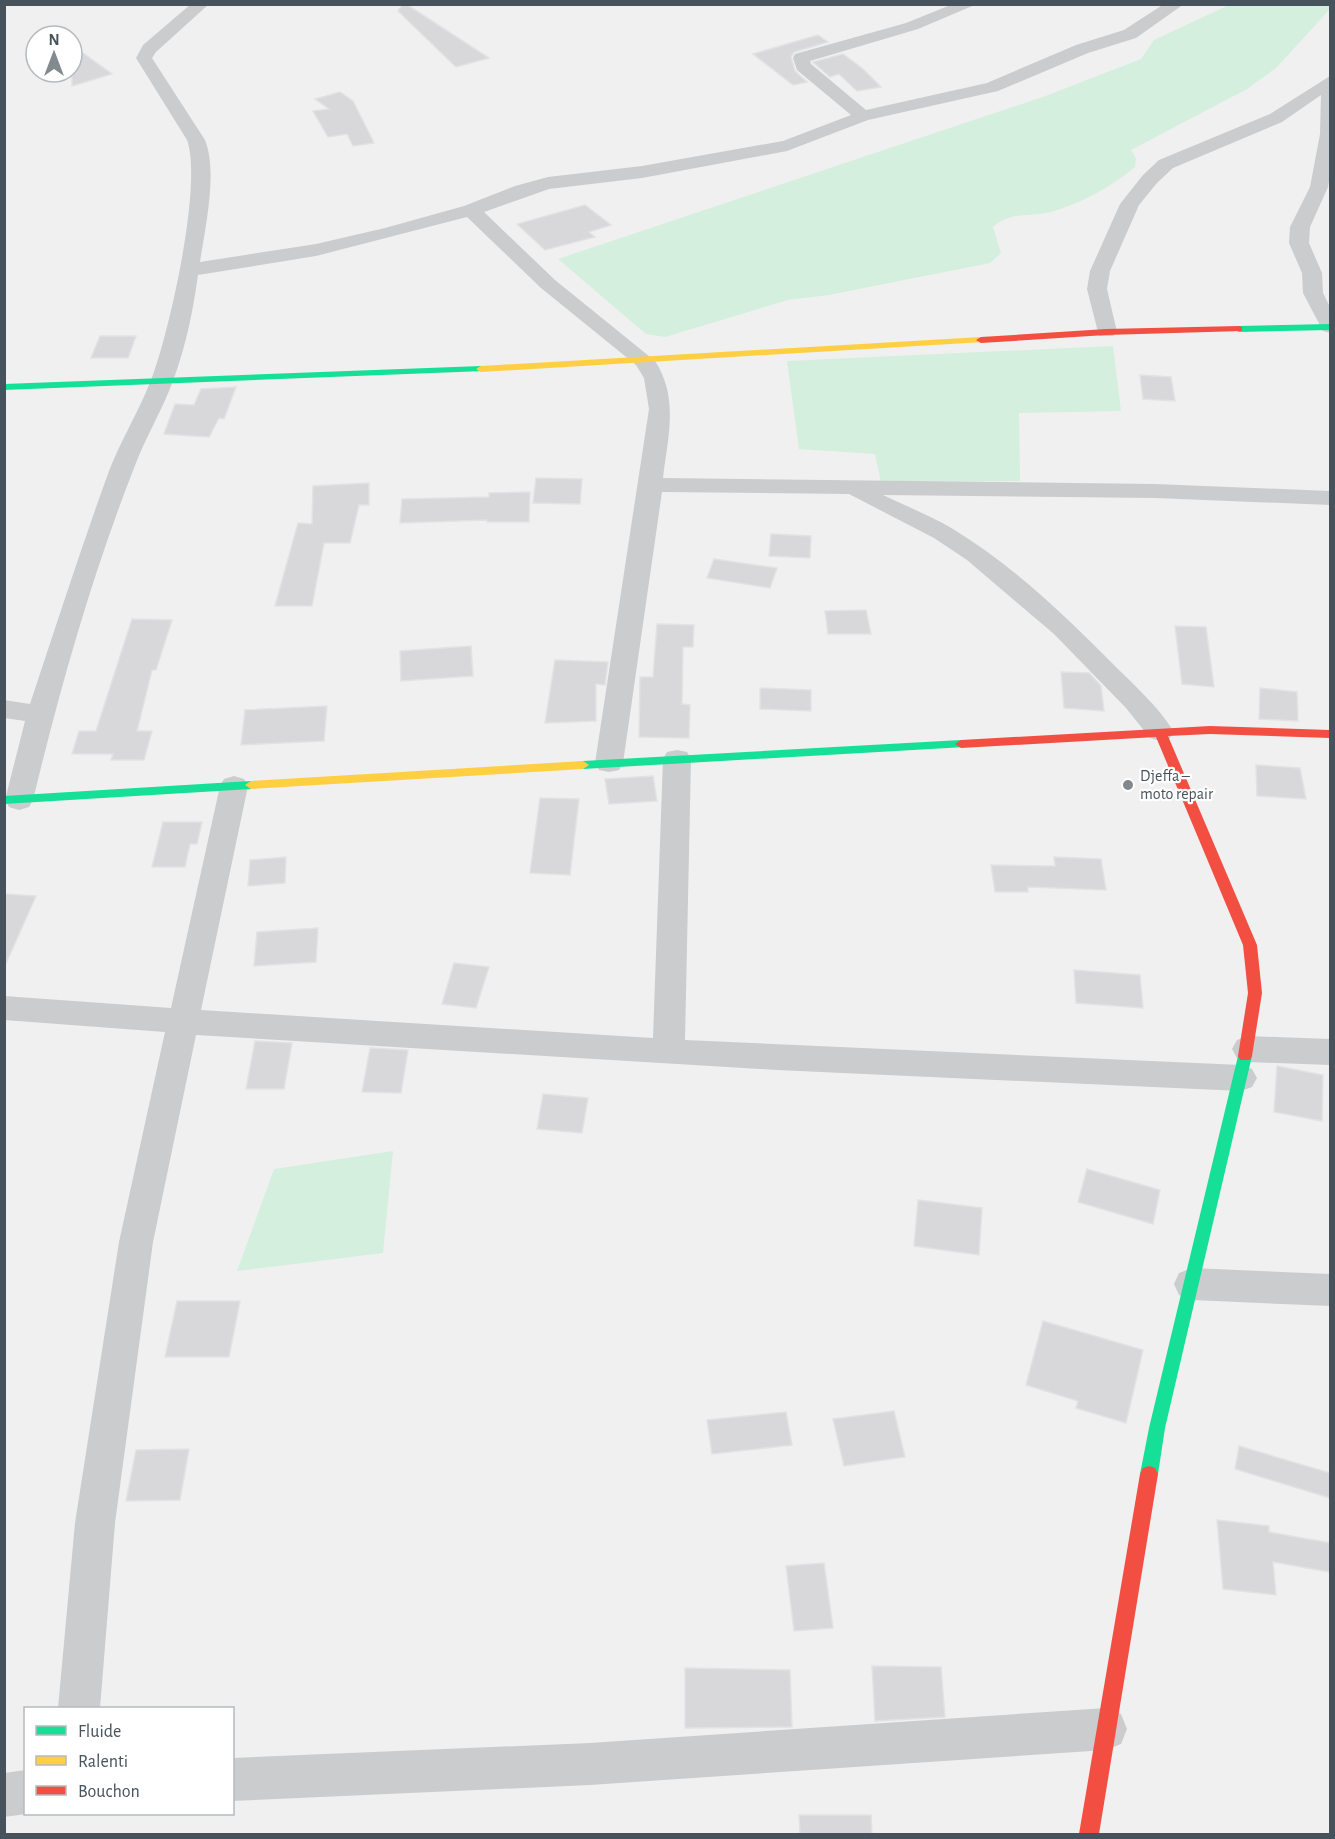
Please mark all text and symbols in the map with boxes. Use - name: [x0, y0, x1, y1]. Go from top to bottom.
- north arrow: [24, 24, 84, 84]
- text: N: [48, 32, 60, 48]
- place label: Djeffa – moto repair: [1140, 768, 1214, 802]
- marker: Djeffa – moto repair: [1121, 778, 1135, 792]
- legend: [24, 1707, 234, 1815]
- text: Fluide: [78, 1723, 121, 1741]
- text: Ralenti: [78, 1753, 128, 1771]
- text: Bouchon: [78, 1783, 140, 1801]

